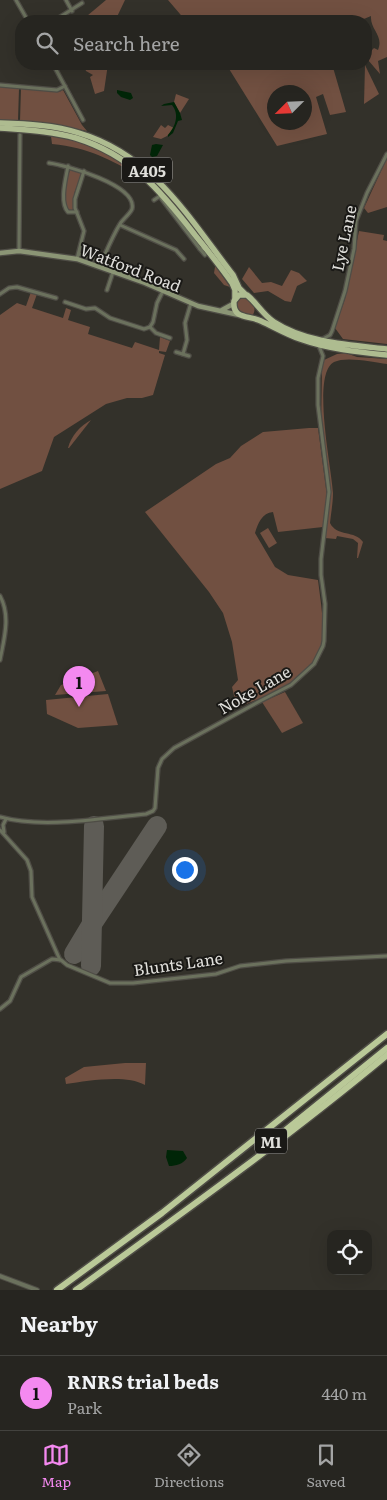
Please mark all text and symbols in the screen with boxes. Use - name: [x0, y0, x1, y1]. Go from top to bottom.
- search box: [15, 15, 372, 70]
- icon: search: [33, 29, 61, 57]
- text: Search here: [73, 29, 180, 57]
- north arrow: [267, 85, 312, 130]
- road number: A405: [122, 158, 172, 182]
- street label: Lye Lane: [324, 203, 362, 273]
- street label: Watford Road: [77, 237, 185, 297]
- street label: Noke Lane: [213, 659, 295, 719]
- pin: 1: [63, 666, 95, 707]
- your location: [172, 857, 198, 883]
- street label: Blunts Lane: [132, 945, 224, 981]
- road number: M1: [255, 1128, 287, 1154]
- map controls: [327, 1230, 372, 1275]
- button: locate: [327, 1230, 372, 1275]
- text: Nearby: [20, 1307, 98, 1338]
- text: RNRS trial beds: [67, 1367, 219, 1395]
- text: 1: [33, 1381, 39, 1405]
- text: 440 m: [321, 1381, 367, 1405]
- text: Park: [67, 1395, 102, 1419]
- tab: Map: [41, 1441, 71, 1491]
- tab: Directions: [154, 1441, 224, 1491]
- tab: Saved: [307, 1441, 346, 1491]

